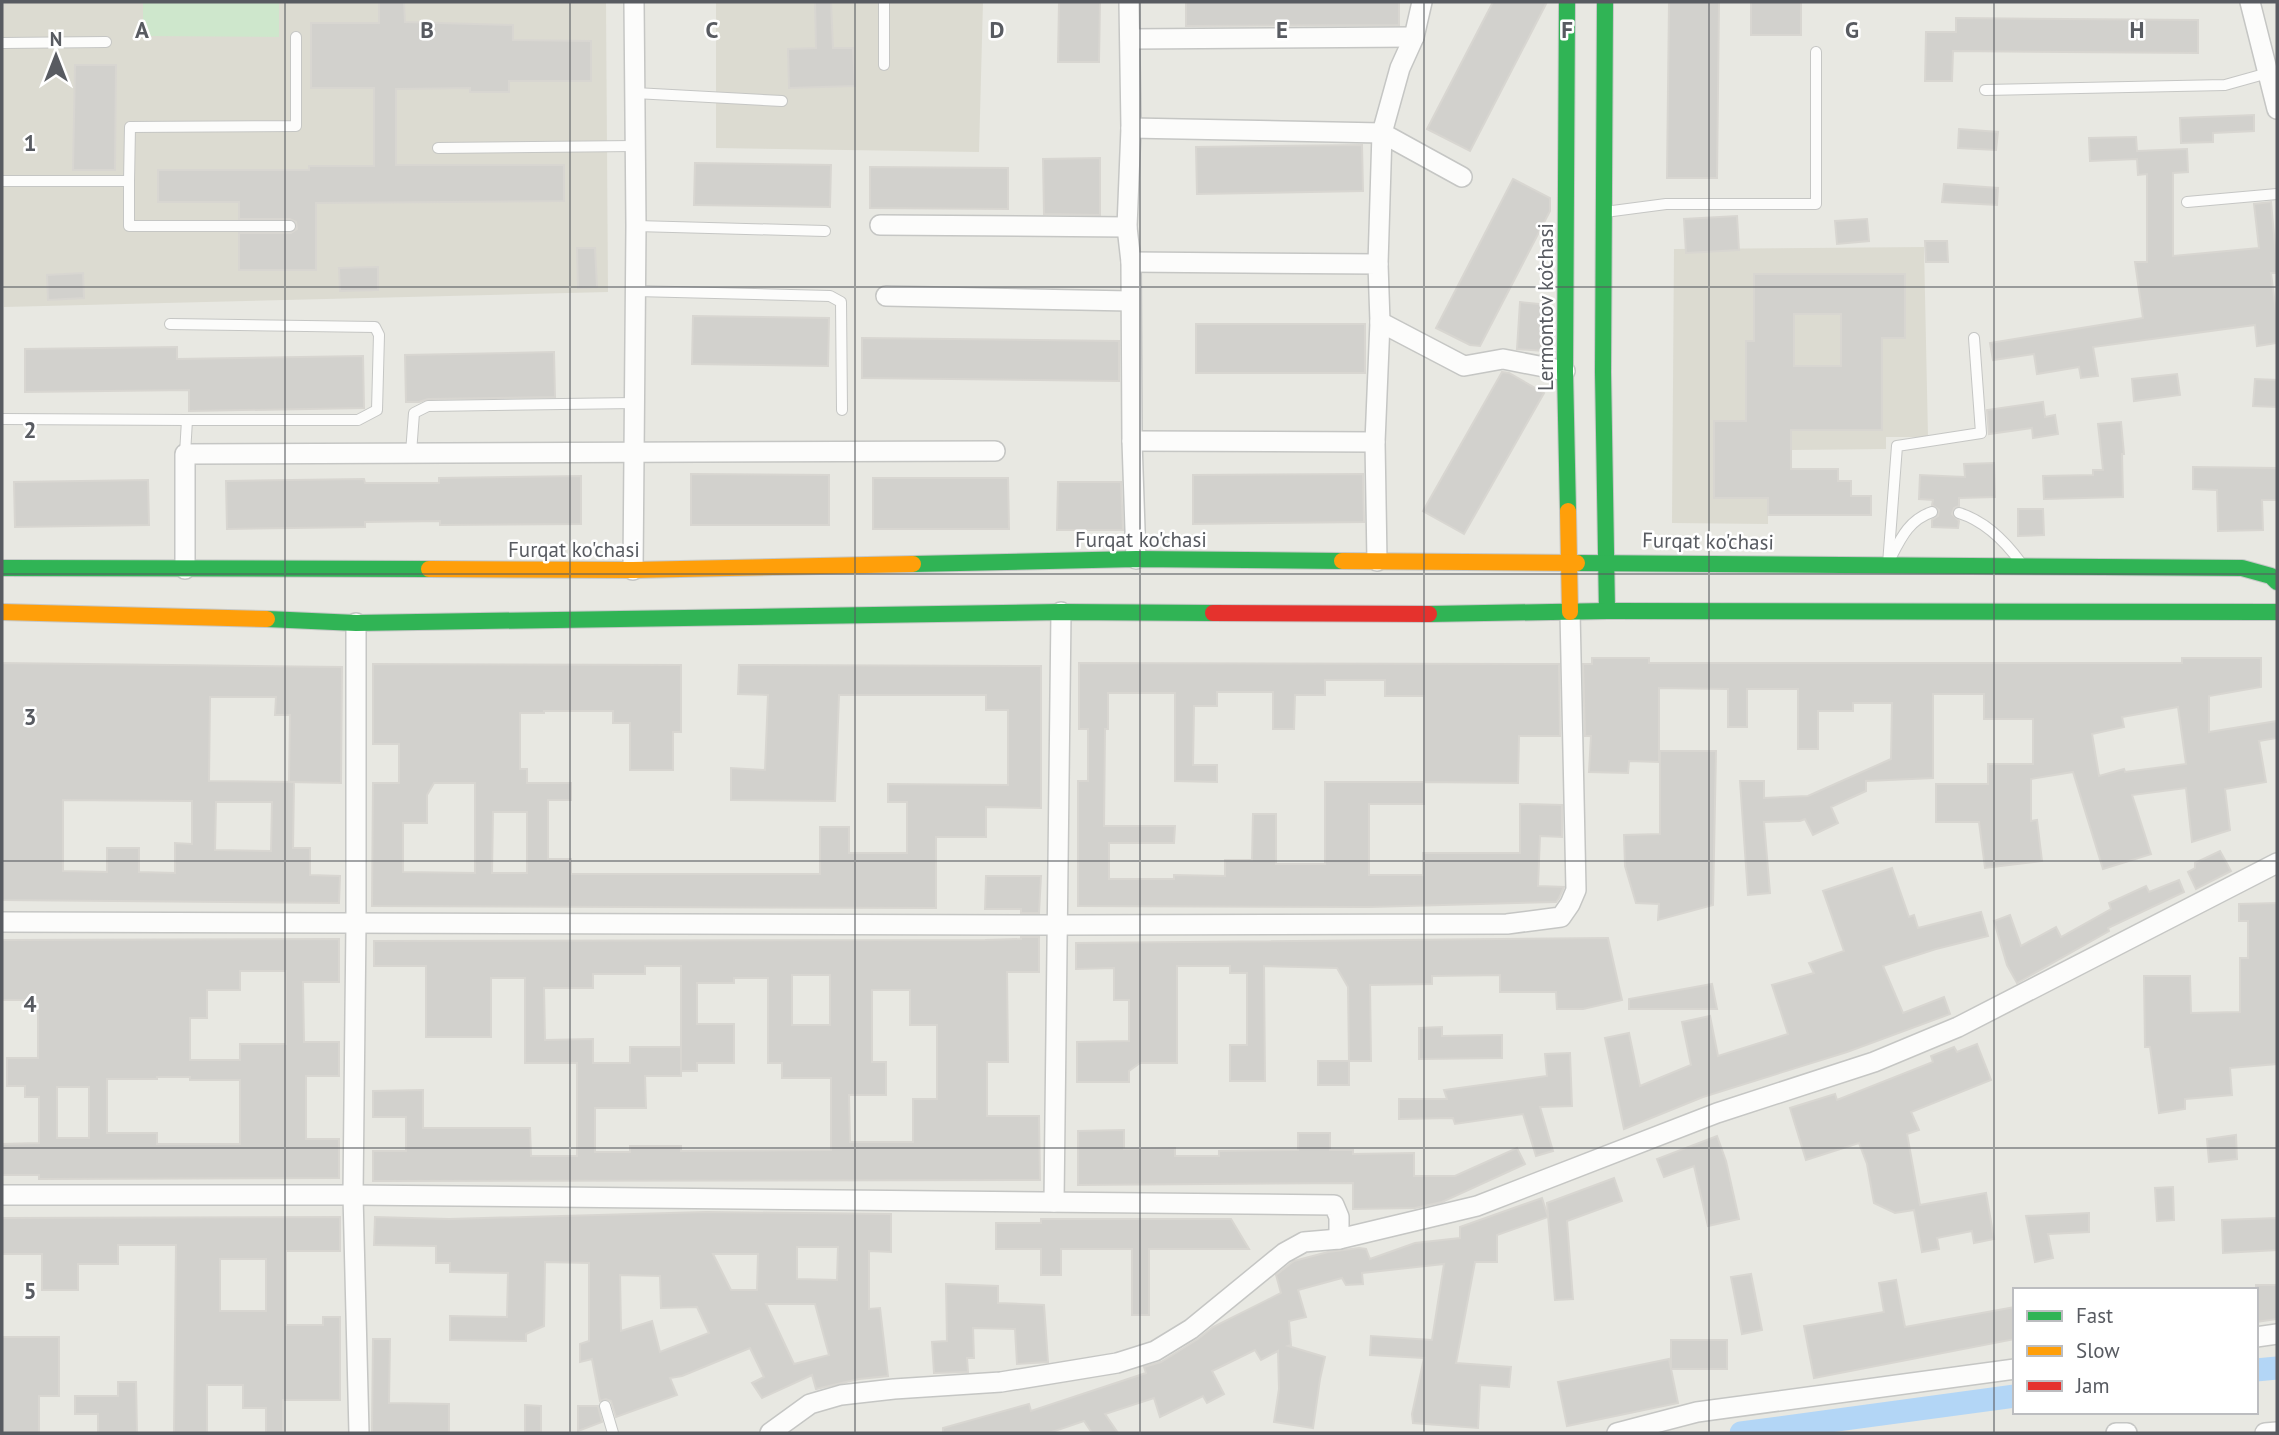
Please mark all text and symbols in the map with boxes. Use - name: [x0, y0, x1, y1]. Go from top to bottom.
- text: A: [135, 15, 149, 44]
- text: B: [420, 15, 434, 44]
- text: C: [706, 15, 719, 44]
- text: D: [990, 15, 1004, 44]
- text: E: [1276, 15, 1288, 44]
- text: F: [1561, 15, 1573, 44]
- text: G: [1845, 15, 1859, 44]
- text: H: [2130, 15, 2144, 44]
- north arrow: [21, 21, 91, 91]
- text: N: [50, 27, 62, 51]
- text: 1: [23, 128, 37, 157]
- street label: Lermontov ko’chasi: [1532, 223, 1559, 391]
- text: 2: [23, 415, 37, 444]
- street label: Furqat ko'chasi: [1075, 526, 1207, 553]
- street label: Furqat ko'chasi: [1642, 526, 1774, 556]
- street label: Furqat ko'chasi: [508, 536, 640, 563]
- text: 3: [23, 702, 37, 731]
- text: 4: [23, 989, 37, 1018]
- text: 5: [23, 1276, 37, 1305]
- legend: [2013, 1288, 2258, 1414]
- text: Fast: [2076, 1302, 2113, 1329]
- text: Slow: [2076, 1337, 2120, 1364]
- text: Jam: [2075, 1372, 2110, 1399]

